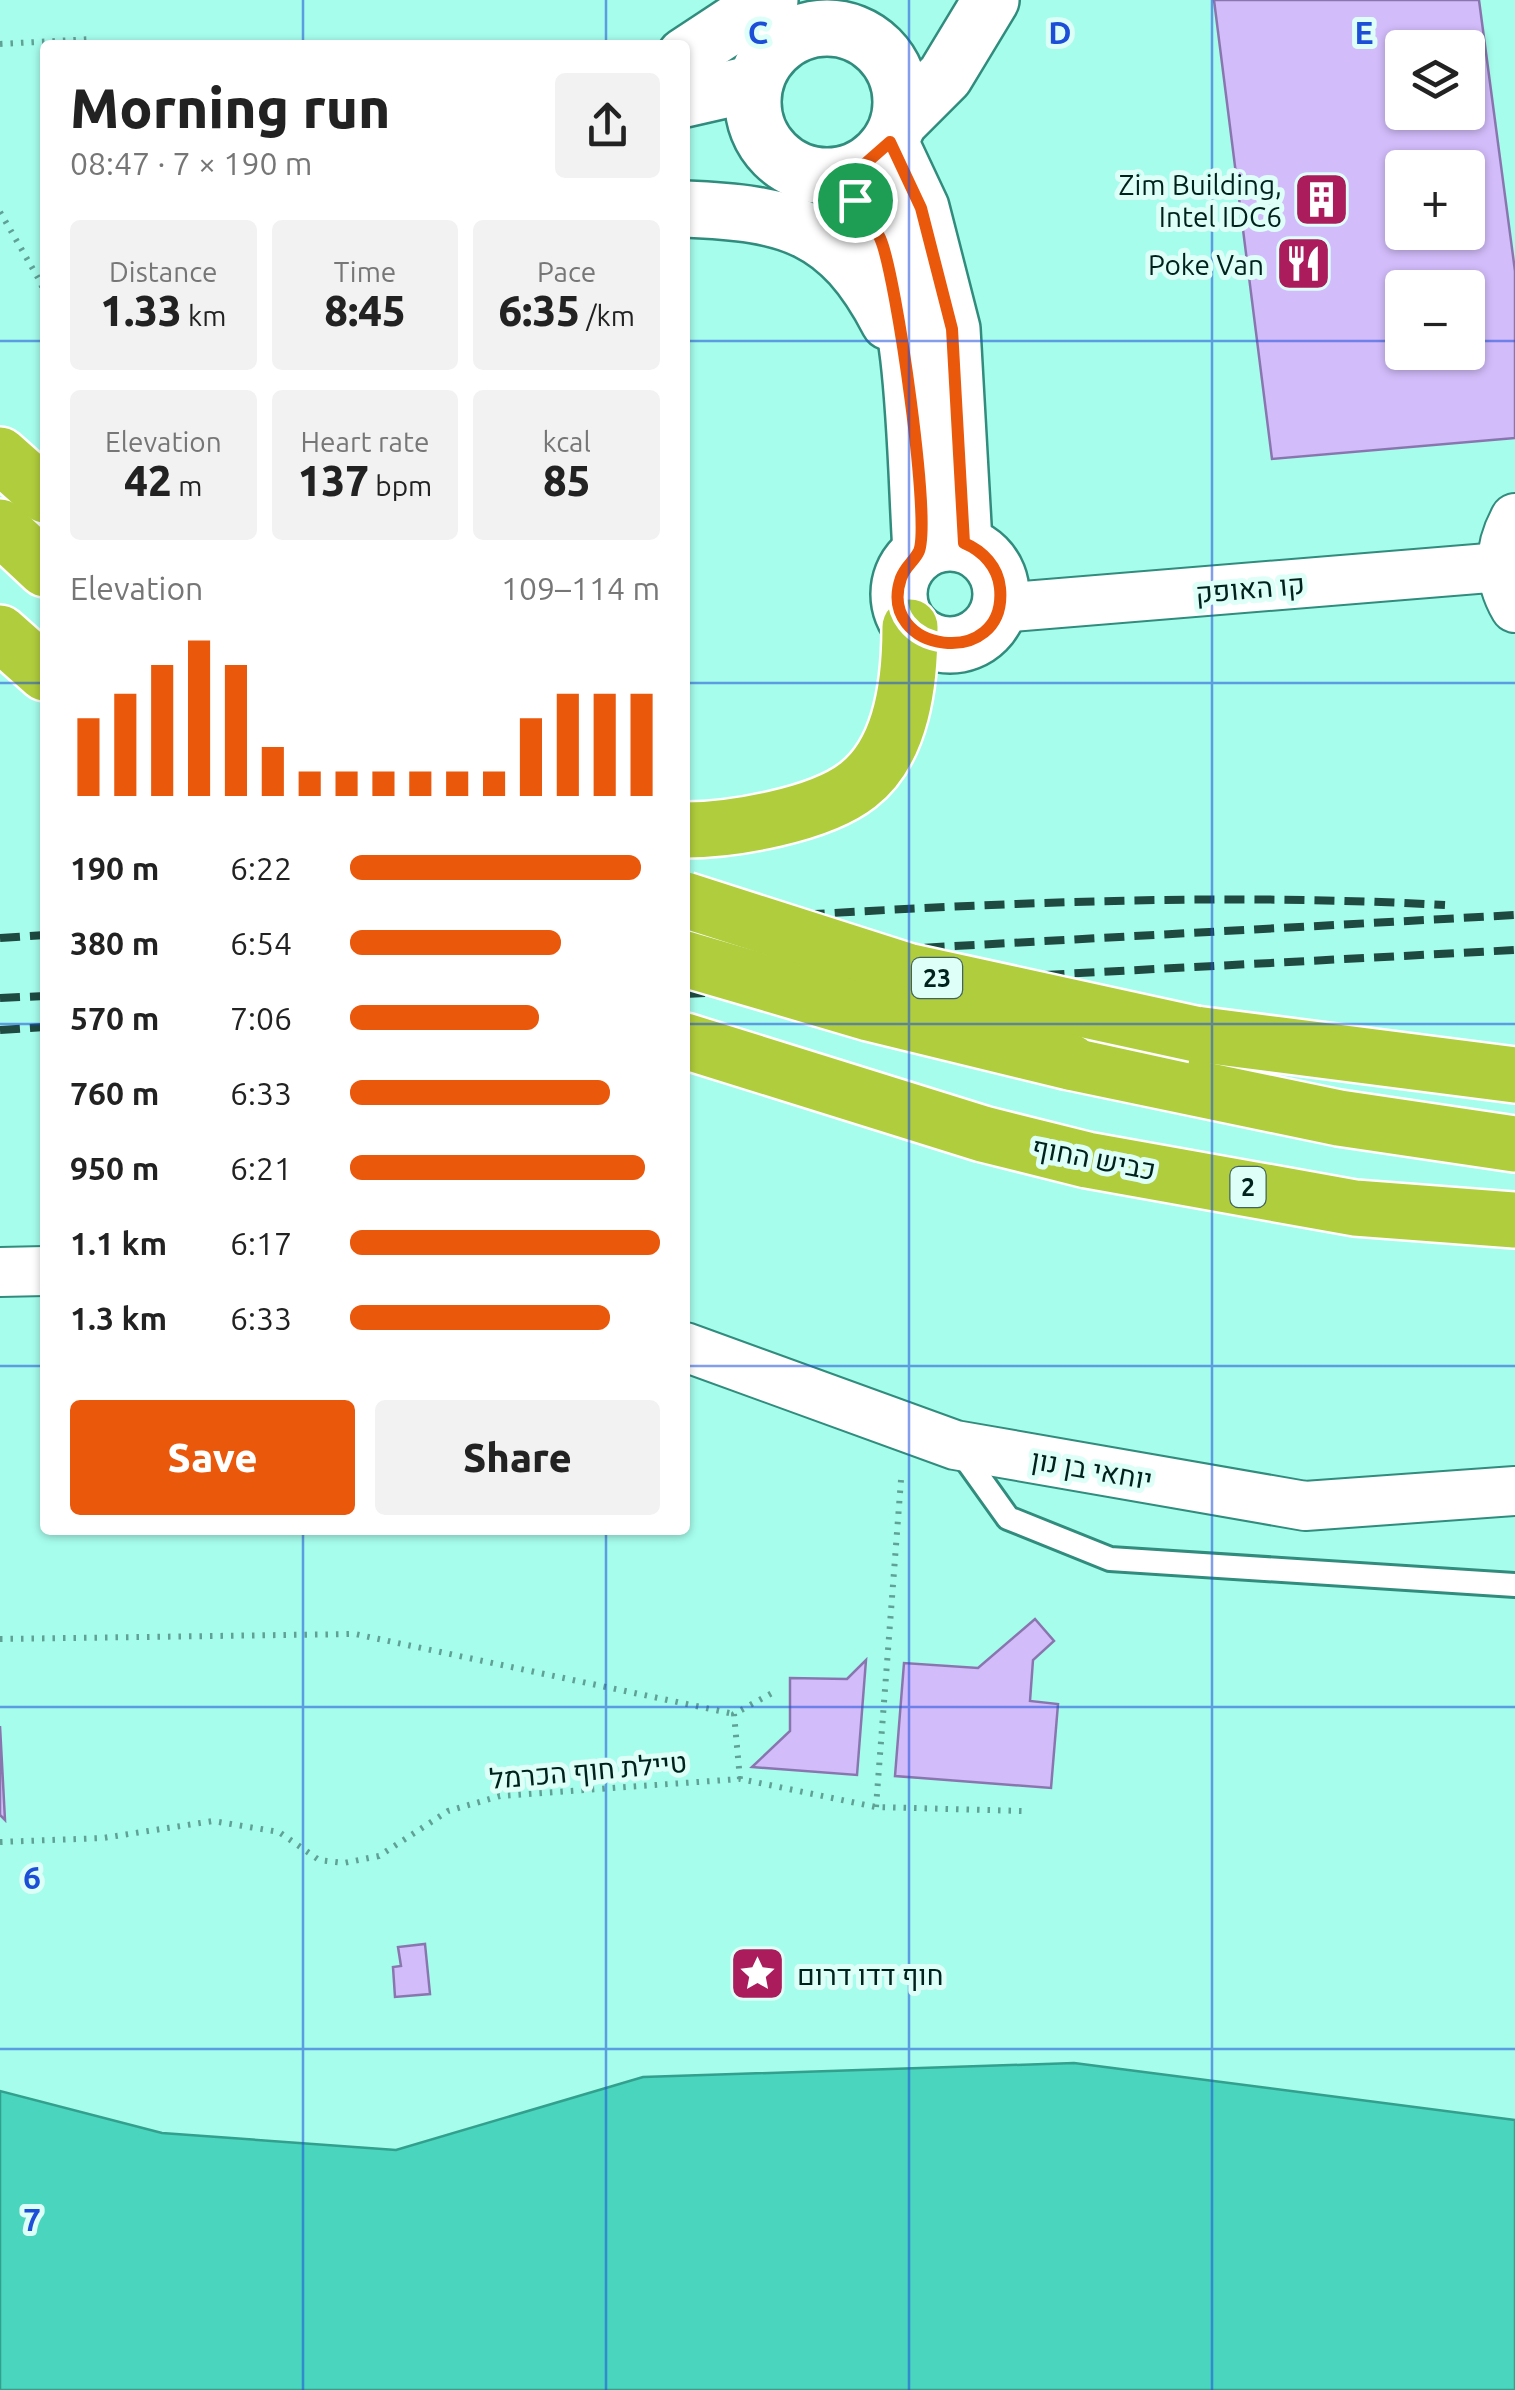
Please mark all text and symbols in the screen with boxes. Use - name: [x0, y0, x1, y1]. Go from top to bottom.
- text: C: [748, 14, 768, 50]
- text: D: [1048, 14, 1072, 50]
- text: E: [1354, 14, 1374, 50]
- map controls: [1385, 30, 1485, 370]
- button: layers: [1385, 30, 1485, 130]
- button: share: [555, 73, 660, 178]
- text: Morning run: [70, 77, 391, 138]
- text: 08:47 · 7 × 190 m: [70, 145, 312, 181]
- button: +: [1385, 150, 1485, 250]
- pin: [813, 158, 898, 243]
- place label: Zim Building, Intel IDC6: [1118, 169, 1282, 232]
- building icon: Zim Building, Intel IDC6: [1291, 170, 1351, 230]
- icon: arrive: [828, 173, 883, 228]
- restaurant icon: Poke Van: [1273, 234, 1333, 294]
- place label: Poke Van: [1148, 249, 1264, 280]
- text: Distance: [109, 256, 218, 287]
- text: Time: [334, 256, 396, 287]
- text: Pace: [537, 256, 596, 287]
- button: −: [1385, 270, 1485, 370]
- text: 1.33: [100, 287, 182, 334]
- text: 8:45: [324, 287, 406, 334]
- text: 6:35: [498, 287, 580, 334]
- text: km: [182, 300, 226, 331]
- text: /km: [580, 300, 635, 331]
- text: Elevation: [105, 426, 222, 457]
- text: Heart rate: [301, 426, 429, 457]
- text: kcal: [542, 426, 591, 457]
- text: 42: [124, 457, 172, 504]
- text: 137: [298, 457, 369, 504]
- text: 85: [543, 457, 590, 504]
- text: m: [172, 470, 202, 501]
- text: bpm: [369, 470, 432, 501]
- street label: קו האופק: [1194, 568, 1306, 609]
- text: Elevation: [70, 570, 203, 606]
- text: 109–114 m: [501, 570, 660, 606]
- text: 190 m: [70, 850, 159, 886]
- text: 6:22: [230, 850, 292, 886]
- text: 380 m: [70, 925, 159, 961]
- text: 6:54: [230, 925, 292, 961]
- road number: 23: [912, 958, 962, 998]
- text: 570 m: [70, 1000, 159, 1036]
- text: 7:06: [230, 1000, 292, 1036]
- text: 760 m: [70, 1075, 159, 1111]
- text: 6:33: [230, 1075, 292, 1111]
- street label: כביש החוף: [1029, 1131, 1158, 1186]
- text: 950 m: [70, 1150, 159, 1186]
- text: 6:21: [230, 1150, 292, 1186]
- road number: 2: [1230, 1167, 1266, 1207]
- text: 1.1 km: [70, 1225, 167, 1261]
- text: 6:17: [230, 1225, 292, 1261]
- text: 1.3 km: [70, 1300, 167, 1336]
- text: 6:33: [230, 1300, 292, 1336]
- button: Save: [70, 1400, 355, 1515]
- button: Share: [375, 1400, 660, 1515]
- street label: יוחאי בן נון: [1029, 1443, 1155, 1496]
- street label: טיילת חוף הכרמל: [488, 1746, 688, 1795]
- text: 6: [23, 1859, 41, 1895]
- place icon: חוף דדו דרום: [728, 1944, 788, 2004]
- place label: חוף דדו דרום: [797, 1959, 944, 1991]
- text: 7: [23, 2201, 41, 2237]

